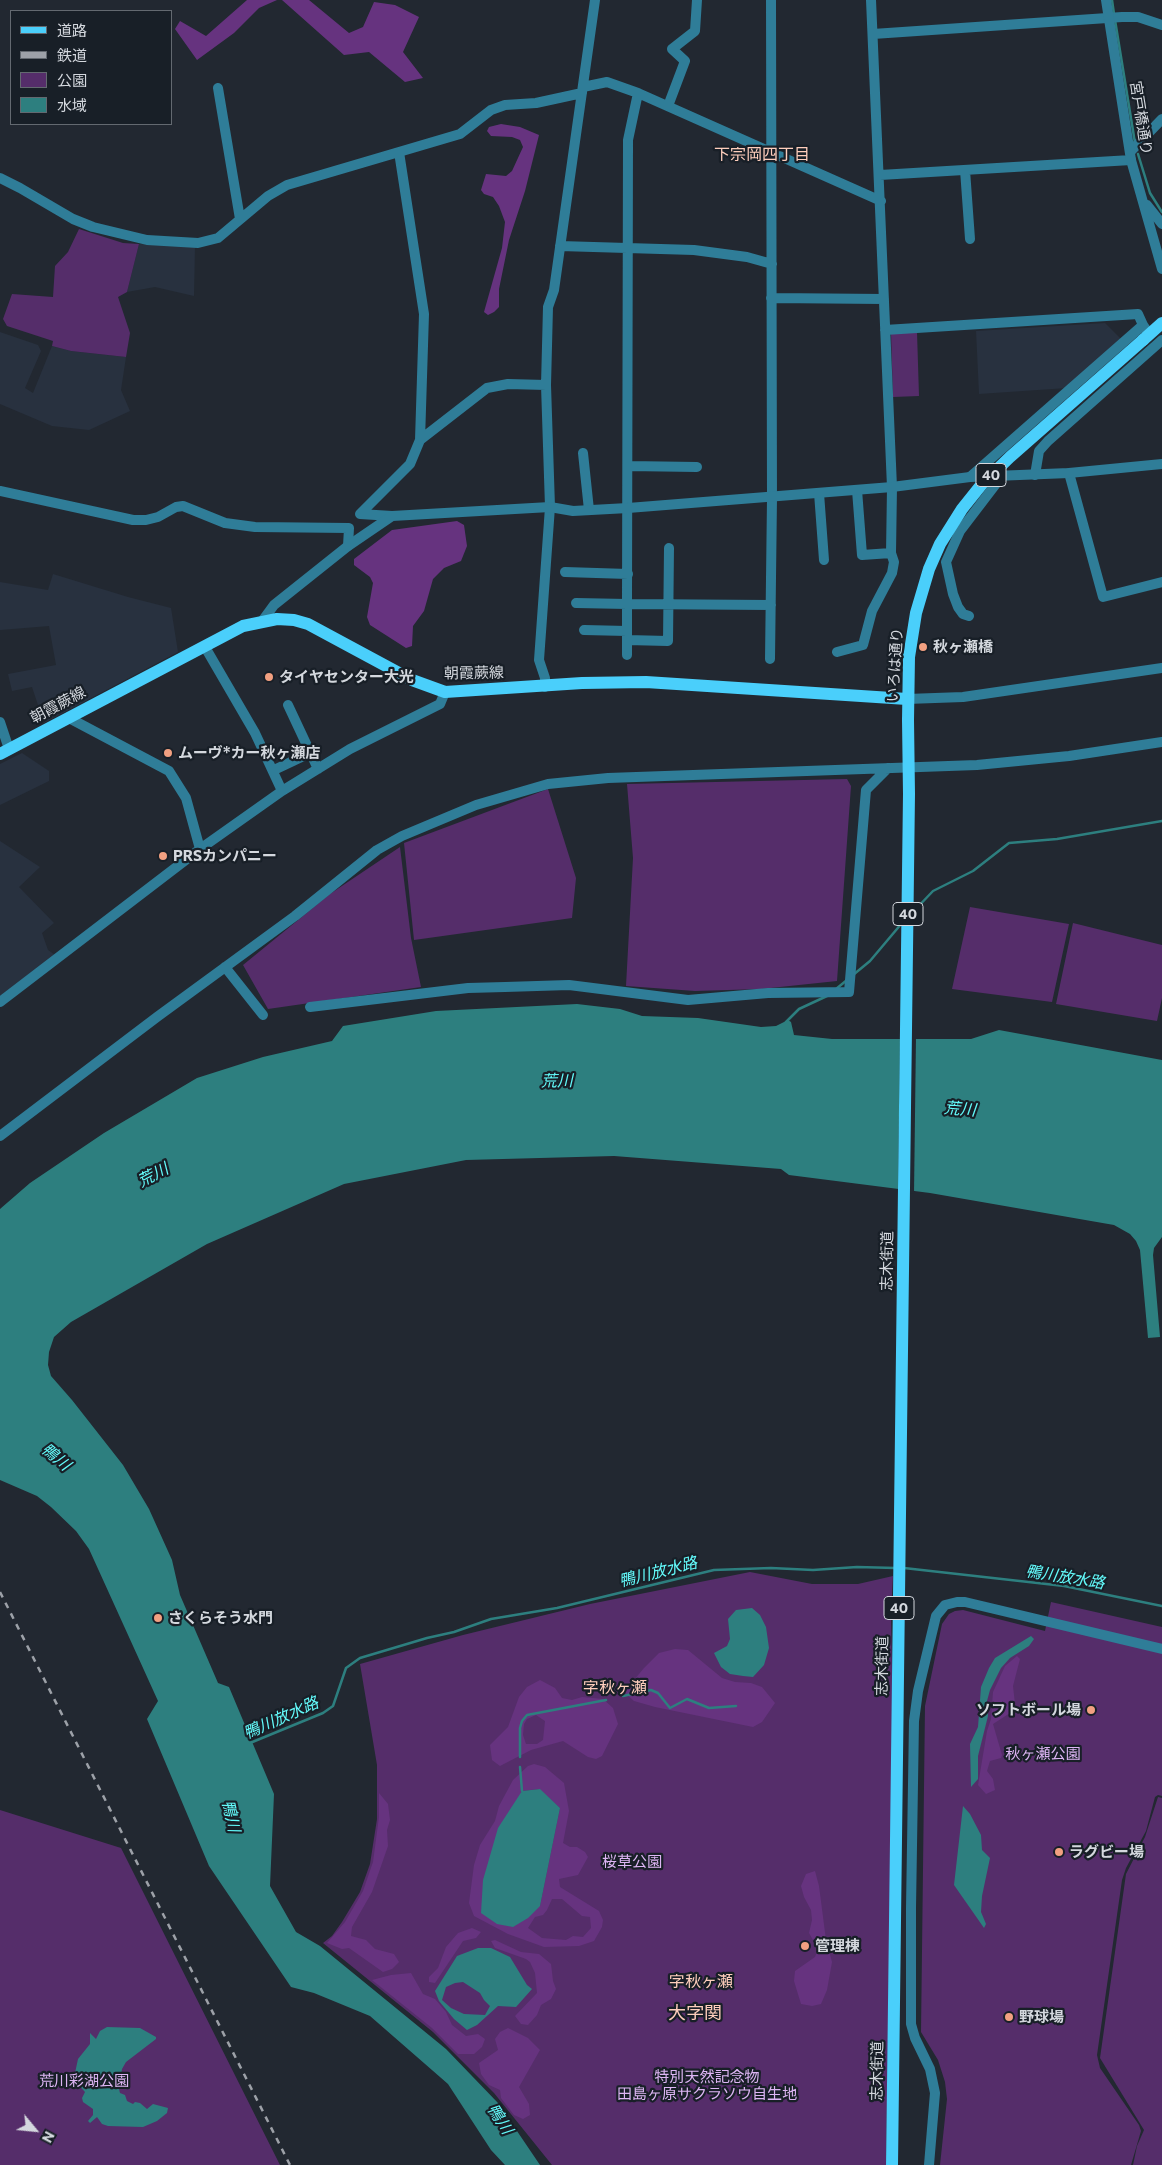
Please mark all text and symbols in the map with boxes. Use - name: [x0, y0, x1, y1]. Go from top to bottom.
- legend: [10, 10, 172, 125]
- text: 道路: [57, 21, 87, 39]
- text: 鉄道: [57, 46, 87, 64]
- text: 公園: [57, 71, 87, 89]
- street label: 宮戸橋通り: [1126, 80, 1156, 156]
- text: 水域: [57, 96, 87, 114]
- district label: 下宗岡四丁目: [714, 145, 810, 165]
- road number: 40: [976, 464, 1006, 486]
- street label: いろは通り: [883, 627, 907, 703]
- place label: 秋ヶ瀬橋: [933, 638, 993, 656]
- marker: 秋ヶ瀬橋: [917, 641, 929, 653]
- street label: 朝霞蕨線: [444, 663, 504, 683]
- place label: タイヤセンター大光: [279, 668, 414, 686]
- marker: タイヤセンター大光: [263, 671, 275, 683]
- street label: 朝霞蕨線: [27, 683, 89, 727]
- place label: ムーヴ*カー秋ヶ瀬店: [178, 744, 320, 762]
- marker: ムーヴ*カー秋ヶ瀬店: [162, 747, 174, 759]
- place label: PRSカンパニー: [173, 847, 277, 865]
- marker: PRSカンパニー: [157, 850, 169, 862]
- road number: 40: [893, 902, 923, 926]
- water label: 荒川: [541, 1071, 573, 1091]
- water label: 荒川: [943, 1098, 977, 1120]
- water label: 荒川: [134, 1159, 172, 1191]
- street label: 志木街道: [877, 1231, 897, 1291]
- water label: 鴨川: [38, 1439, 74, 1475]
- water label: 鴨川放水路: [617, 1553, 699, 1591]
- water label: 鴨川放水路: [1024, 1561, 1106, 1593]
- road number: 40: [884, 1596, 914, 1620]
- place label: さくらそう水門: [168, 1609, 273, 1627]
- marker: さくらそう水門: [152, 1612, 164, 1624]
- street label: 志木街道: [872, 1636, 892, 1696]
- district label: 字秋ヶ瀬: [583, 1678, 647, 1698]
- water label: 鴨川放水路: [241, 1693, 321, 1743]
- place label: ソフトボール場: [976, 1701, 1081, 1719]
- marker: ソフトボール場: [1085, 1704, 1097, 1716]
- park label: 秋ヶ瀬公園: [1006, 1745, 1080, 1763]
- water label: 鴨川: [218, 1798, 244, 1834]
- place label: ラグビー場: [1069, 1843, 1144, 1861]
- marker: ラグビー場: [1053, 1846, 1065, 1858]
- park label: 桜草公園: [602, 1853, 662, 1871]
- place label: 管理棟: [815, 1937, 860, 1955]
- marker: 管理棟: [799, 1940, 811, 1952]
- district label: 字秋ヶ瀬: [669, 1972, 733, 1992]
- district label: 大字関: [668, 2002, 722, 2024]
- place label: 野球場: [1019, 2008, 1064, 2026]
- marker: 野球場: [1003, 2011, 1015, 2023]
- street label: 志木街道: [867, 2041, 887, 2101]
- park label: 特別天然記念物 田島ヶ原サクラソウ自生地: [617, 2068, 797, 2103]
- park label: 荒川彩湖公園: [39, 2072, 129, 2090]
- water label: 鴨川: [483, 2100, 517, 2138]
- north arrow: [10, 2105, 60, 2155]
- text: N: [39, 2129, 59, 2146]

